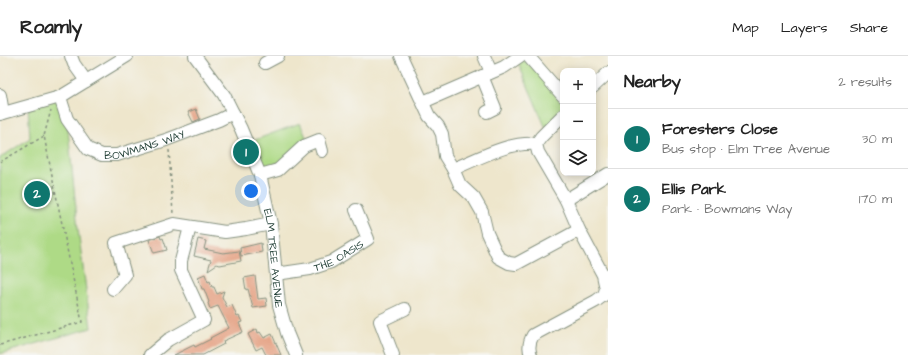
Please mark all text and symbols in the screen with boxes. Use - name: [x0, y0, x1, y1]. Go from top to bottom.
- text: Roamly: [20, 14, 82, 41]
- text: Map: [732, 18, 759, 38]
- text: Layers: [781, 18, 828, 38]
- text: Share: [850, 18, 888, 38]
- map controls: [560, 68, 596, 176]
- button: +: [560, 68, 596, 104]
- text: Nearby: [624, 70, 681, 94]
- text: 2 results: [838, 73, 892, 91]
- button: −: [560, 104, 596, 140]
- text: Foresters Close: [662, 119, 778, 140]
- street label: BOWMANS WAY: [104, 127, 187, 163]
- text: 1: [636, 130, 638, 148]
- text: 30 m: [862, 130, 892, 148]
- pin: 1: [233, 137, 259, 167]
- button: layers: [560, 140, 596, 176]
- text: Bus stop · Elm Tree Avenue: [662, 140, 830, 158]
- pin: 2: [24, 179, 50, 209]
- text: Ellis Park: [662, 179, 726, 200]
- your location: [241, 181, 261, 201]
- text: 2: [633, 190, 641, 208]
- text: 170 m: [859, 190, 892, 208]
- text: Park · Bowmans Way: [662, 200, 792, 218]
- street label: ELM TREE AVENUE: [260, 207, 286, 309]
- street label: THE OASIS: [312, 237, 367, 275]

